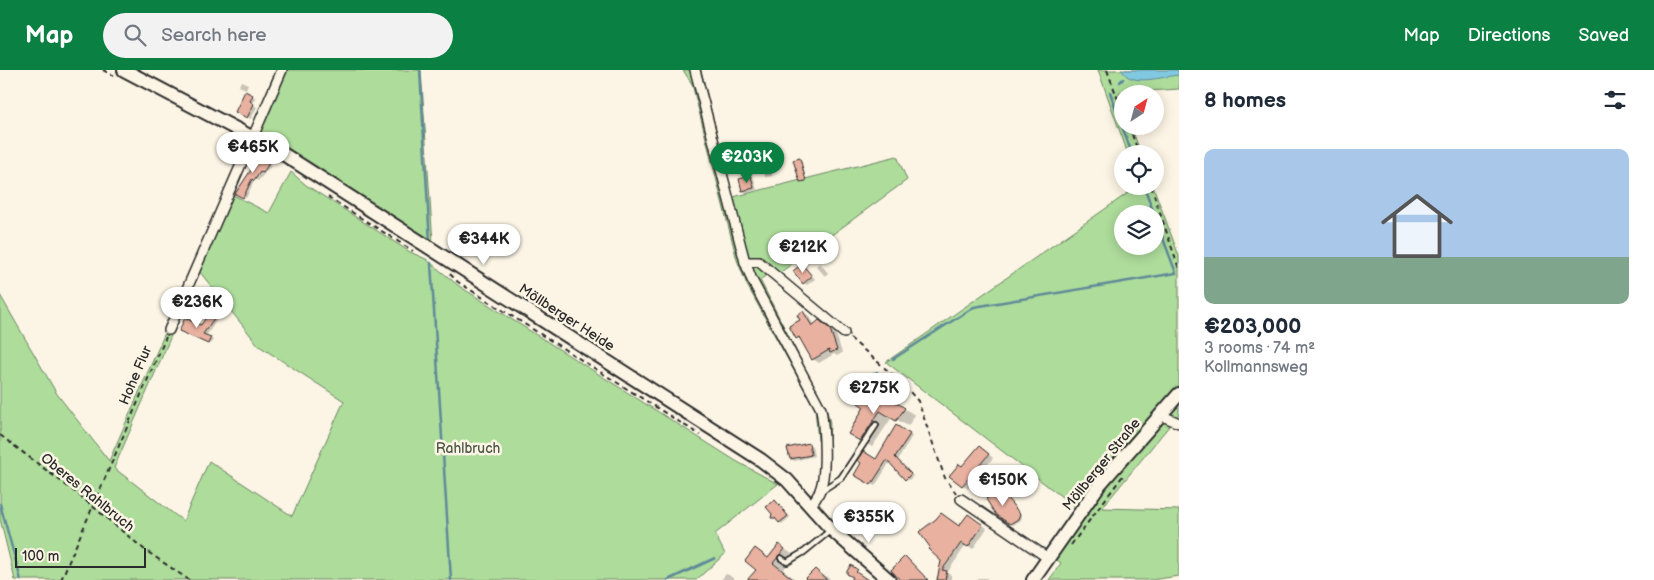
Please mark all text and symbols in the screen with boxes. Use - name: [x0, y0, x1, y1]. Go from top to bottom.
- search box: [103, 13, 453, 58]
- text: Map: [25, 21, 73, 50]
- icon: search: [121, 21, 149, 49]
- text: Search here: [161, 24, 267, 47]
- text: Map: [1404, 25, 1440, 46]
- text: Directions: [1468, 25, 1550, 46]
- text: Saved: [1578, 25, 1629, 46]
- north arrow: [1114, 85, 1164, 135]
- map controls: [1114, 85, 1164, 255]
- icon: filters: [1601, 86, 1629, 114]
- text: 8 homes: [1204, 88, 1286, 113]
- pin: €465K: [218, 132, 288, 174]
- text: €465K: [227, 138, 279, 157]
- pin: €203K: [712, 142, 782, 184]
- button: locate: [1114, 145, 1164, 195]
- text: €203K: [721, 148, 773, 167]
- icon: home: [1372, 181, 1462, 271]
- button: layers: [1114, 205, 1164, 255]
- pin: €344K: [449, 224, 519, 266]
- text: €344K: [458, 230, 510, 249]
- pin: €212K: [768, 232, 838, 274]
- text: €212K: [779, 238, 827, 257]
- street label: Möllberger Heide: [516, 280, 618, 355]
- pin: €236K: [162, 286, 232, 329]
- text: €236K: [171, 293, 223, 312]
- text: €203,000: [1204, 314, 1301, 339]
- text: 3 rooms · 74 m²: [1204, 339, 1315, 358]
- street label: Hohe Flur: [115, 342, 156, 407]
- text: Kollmannsweg: [1204, 358, 1308, 377]
- pin: €275K: [839, 372, 909, 415]
- text: €275K: [849, 379, 899, 398]
- street label: Möllberger Straße: [1059, 415, 1144, 514]
- park label: Rahlbruch: [436, 440, 501, 457]
- street label: Oberes Rahlbruch: [38, 449, 138, 535]
- pin: €150K: [968, 464, 1038, 507]
- text: €150K: [979, 471, 1027, 490]
- pin: €355K: [834, 502, 904, 544]
- text: €355K: [844, 508, 894, 527]
- scale bar: [15, 545, 146, 568]
- text: 100 m: [22, 548, 59, 565]

